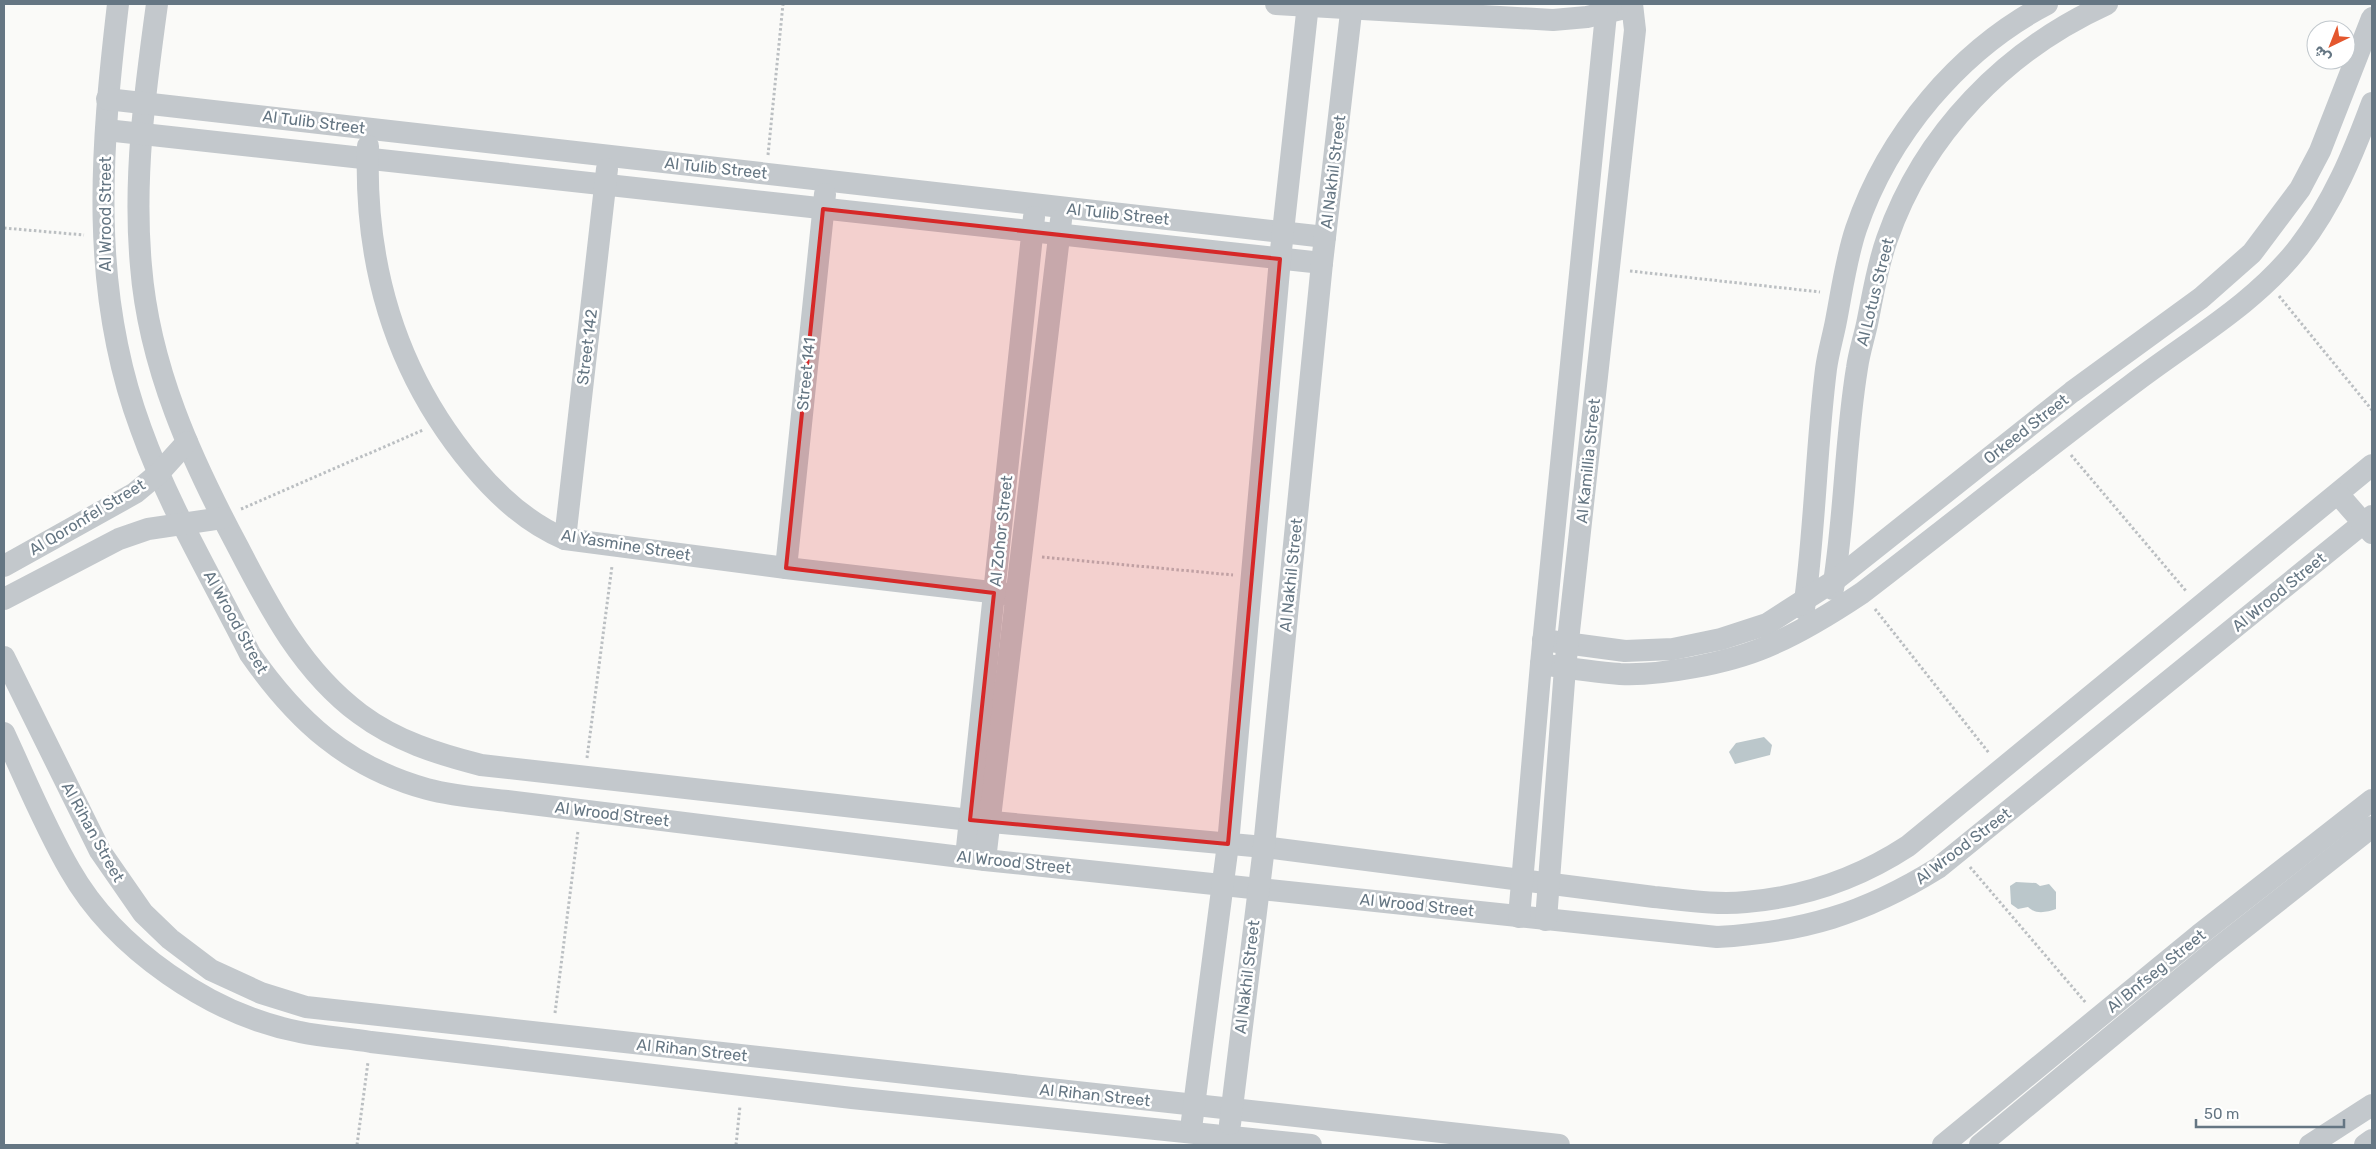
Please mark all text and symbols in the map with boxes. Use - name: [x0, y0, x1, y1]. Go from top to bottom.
- north arrow: [2306, 20, 2356, 70]
- text: ش: [2310, 42, 2335, 66]
- street label: Al Tulib Street: [262, 106, 366, 138]
- street label: Al Nakhil Street: [1317, 114, 1349, 230]
- street label: Al Tulib Street: [664, 153, 768, 183]
- street label: Al Wrood Street: [96, 157, 115, 271]
- street label: Al Tulib Street: [1066, 199, 1170, 229]
- street label: Al Lotus Street: [1852, 236, 1898, 348]
- street label: Street 142: [573, 308, 601, 386]
- street label: Street 141: [793, 336, 819, 412]
- street label: Orkeed Street: [1980, 390, 2072, 468]
- street label: Al Kamillia Street: [1572, 398, 1604, 524]
- street label: Al Zohor Street: [986, 474, 1016, 588]
- street label: Al Qoronfel Street: [25, 475, 149, 559]
- street label: Al Nakhil Street: [1276, 517, 1306, 633]
- street label: Al Yasmine Street: [560, 525, 692, 565]
- street label: Al Wrood Street: [2228, 548, 2330, 636]
- street label: Al Wrood Street: [200, 567, 272, 677]
- street label: Al Rihan Street: [58, 779, 128, 885]
- street label: Al Wrood Street: [554, 798, 670, 830]
- street label: Al Wrood Street: [1911, 804, 2015, 888]
- street label: Al Wrood Street: [956, 847, 1072, 877]
- street label: Al Wrood Street: [1359, 890, 1475, 920]
- street label: Al Nakhil Street: [1231, 919, 1263, 1035]
- street label: Al Bnfseg Street: [2103, 925, 2209, 1017]
- street label: Al Rihan Street: [636, 1035, 748, 1065]
- street label: Al Rihan Street: [1039, 1080, 1151, 1110]
- scale bar: [2196, 1096, 2344, 1128]
- text: 50 m: [2204, 1105, 2239, 1123]

